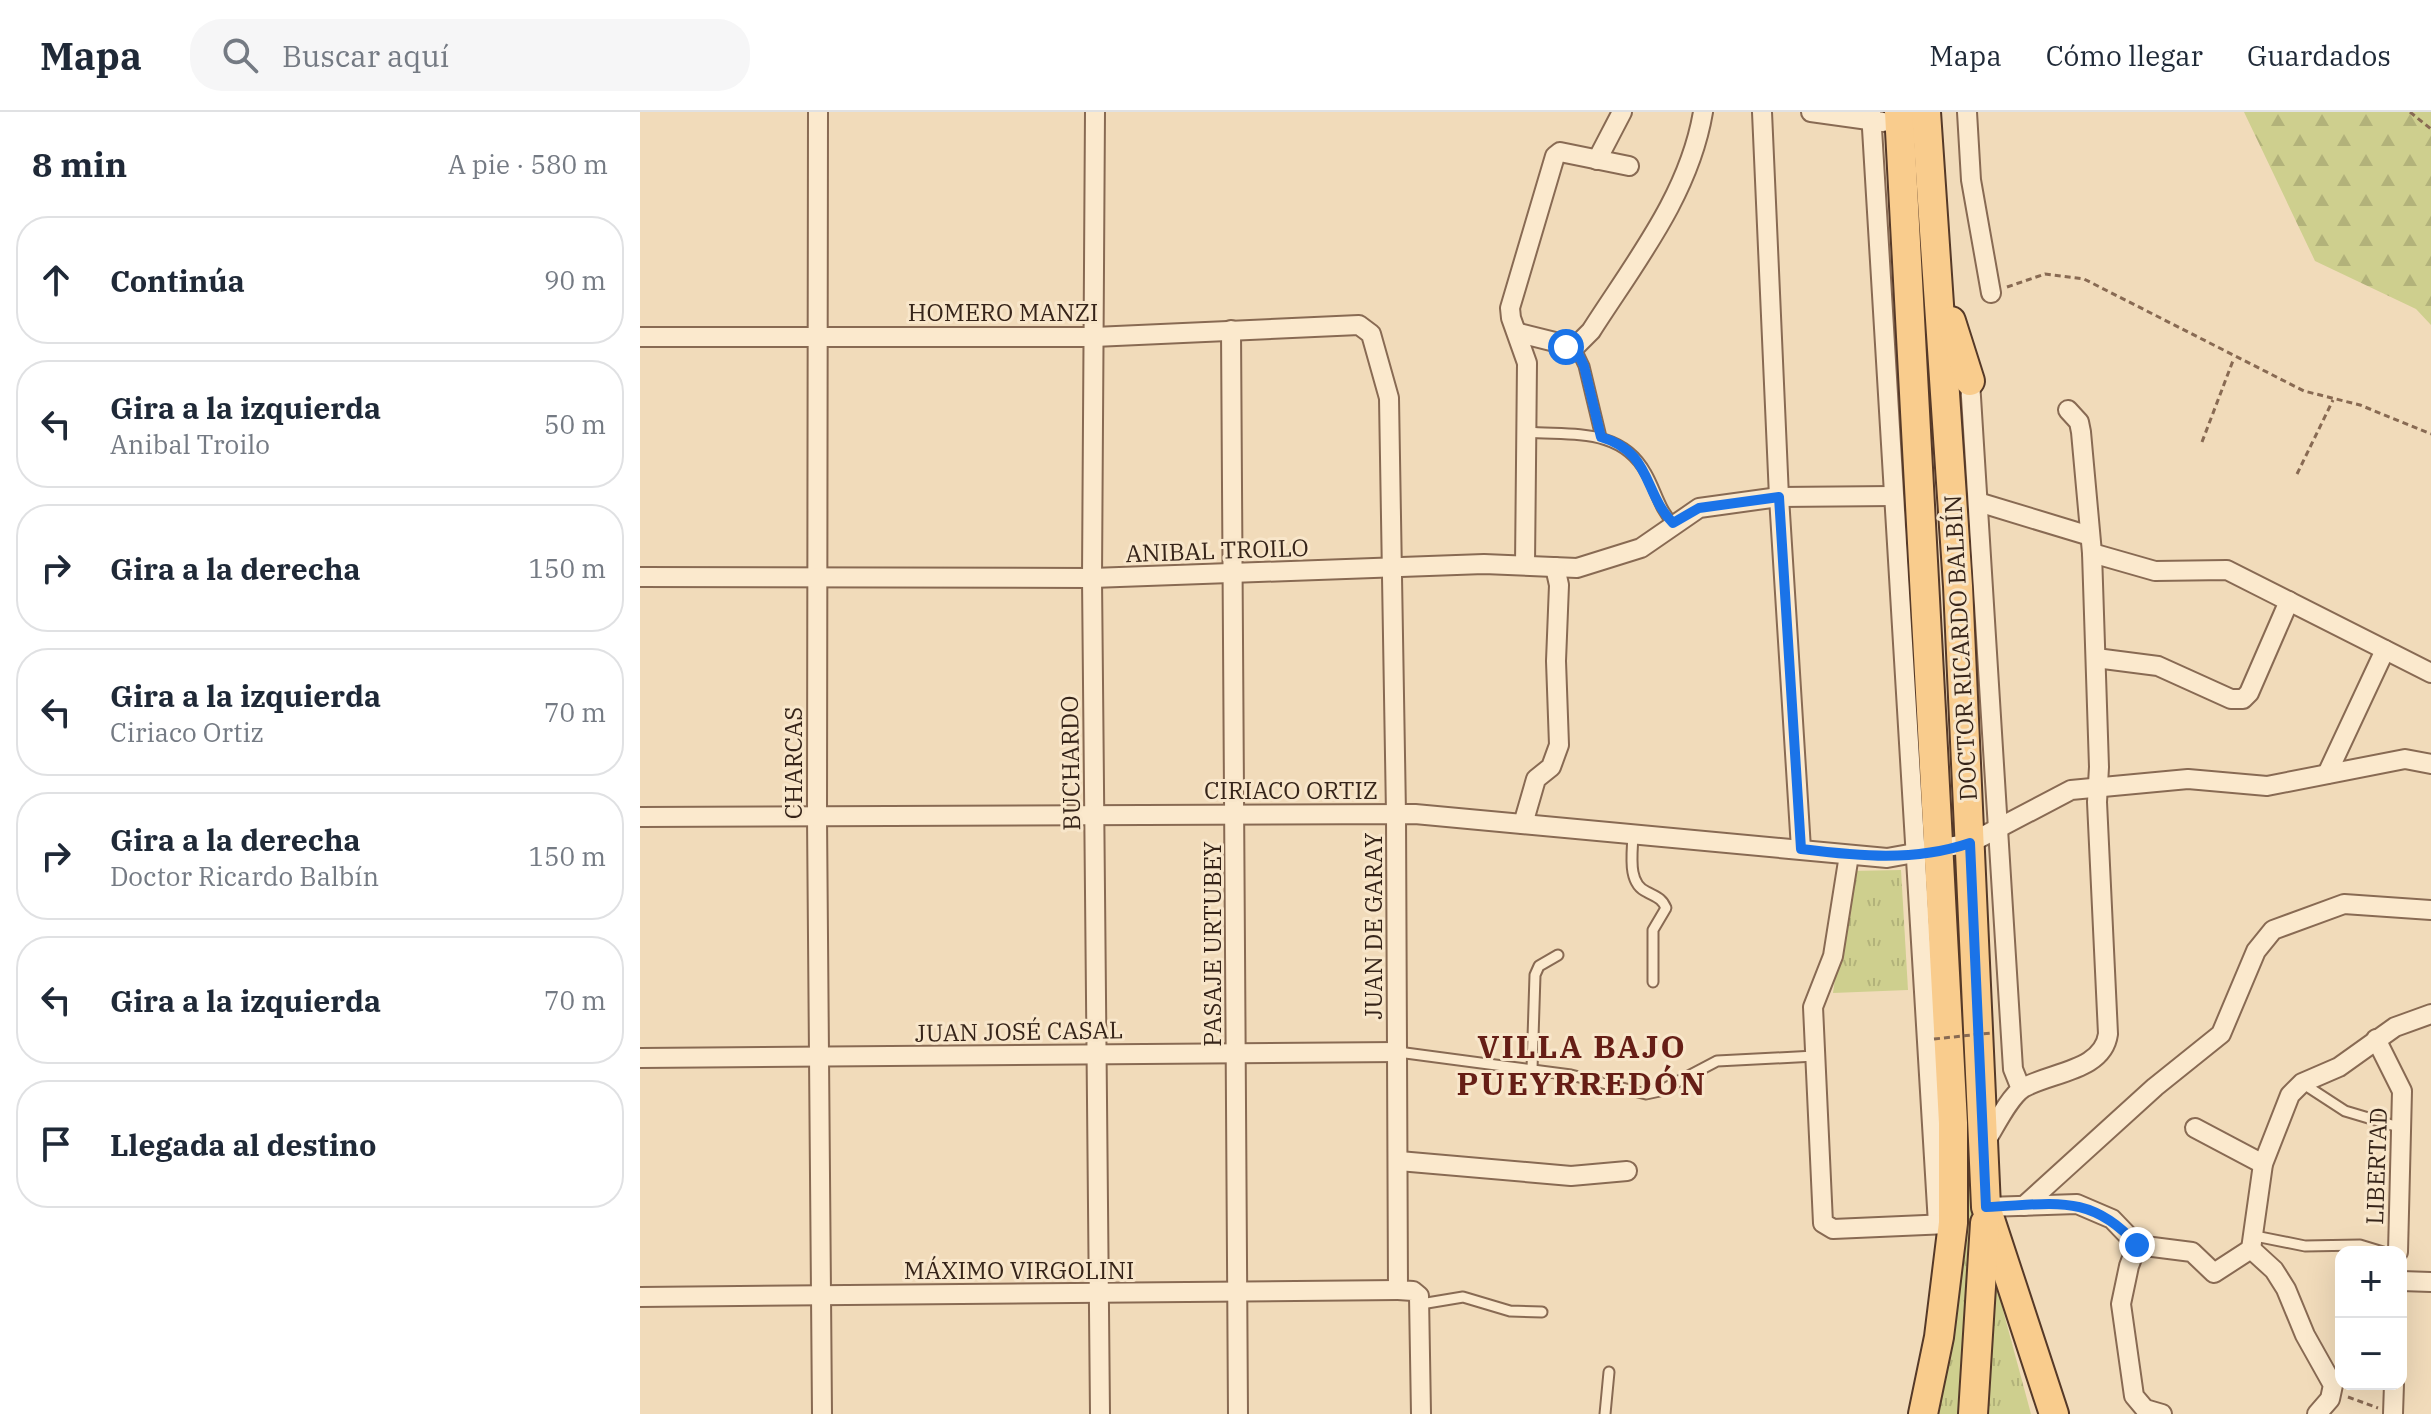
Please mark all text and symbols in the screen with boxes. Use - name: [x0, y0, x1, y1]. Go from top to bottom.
- search box: [190, 19, 750, 91]
- text: Mapa: [40, 31, 142, 80]
- icon: search: [218, 33, 262, 77]
- text: Buscar aquí: [282, 36, 449, 75]
- text: Mapa: [1929, 37, 2002, 74]
- text: Cómo llegar: [2046, 37, 2203, 74]
- text: Guardados: [2247, 37, 2391, 74]
- text: 8 min: [32, 142, 127, 186]
- text: A pie · 580 m: [448, 147, 608, 181]
- icon: ahead: [34, 258, 78, 302]
- text: Continúa: [110, 261, 245, 300]
- text: 90 m: [544, 263, 606, 297]
- street label: HOMERO MANZI: [908, 296, 1098, 328]
- route start: [1548, 329, 1584, 365]
- text: Gira a la izquierda: [110, 388, 381, 427]
- icon: left: [34, 402, 78, 446]
- text: 50 m: [544, 407, 606, 441]
- text: Anibal Troilo: [110, 427, 270, 461]
- street label: DOCTOR RICARDO BALBÍN: [1936, 494, 1984, 802]
- street label: ANIBAL TROILO: [1125, 531, 1309, 569]
- icon: right: [34, 546, 78, 590]
- text: Gira a la derecha: [110, 549, 361, 588]
- text: 150 m: [528, 551, 606, 585]
- text: Gira a la izquierda: [110, 676, 381, 715]
- icon: left: [34, 690, 78, 734]
- text: 70 m: [544, 695, 606, 729]
- street label: BUCHARDO: [1053, 695, 1087, 831]
- street label: CHARCAS: [777, 707, 809, 819]
- text: Ciriaco Ortiz: [110, 715, 264, 749]
- street label: CIRIACO ORTIZ: [1204, 774, 1378, 806]
- text: Gira a la derecha: [110, 820, 361, 859]
- street label: JUAN DE GARAY: [1357, 833, 1389, 1019]
- icon: right: [34, 834, 78, 878]
- text: 150 m: [528, 839, 606, 873]
- street label: PASAJE URTUBEY: [1196, 841, 1228, 1047]
- text: Doctor Ricardo Balbín: [110, 859, 379, 893]
- icon: left: [34, 978, 78, 1022]
- text: Gira a la izquierda: [110, 981, 381, 1020]
- text: 70 m: [544, 983, 606, 1017]
- street label: JUAN JOSÉ CASAL: [915, 1013, 1123, 1049]
- district label: VILLA BAJO PUEYRREDÓN: [1457, 1025, 1707, 1104]
- street label: LIBERTAD: [2358, 1107, 2394, 1225]
- icon: arrive: [34, 1122, 78, 1166]
- text: Llegada al destino: [110, 1125, 376, 1164]
- route end: [2119, 1227, 2155, 1263]
- map controls: [2335, 1246, 2407, 1390]
- button: +: [2335, 1246, 2407, 1318]
- street label: MÁXIMO VIRGOLINI: [904, 1254, 1134, 1286]
- button: −: [2335, 1318, 2407, 1390]

